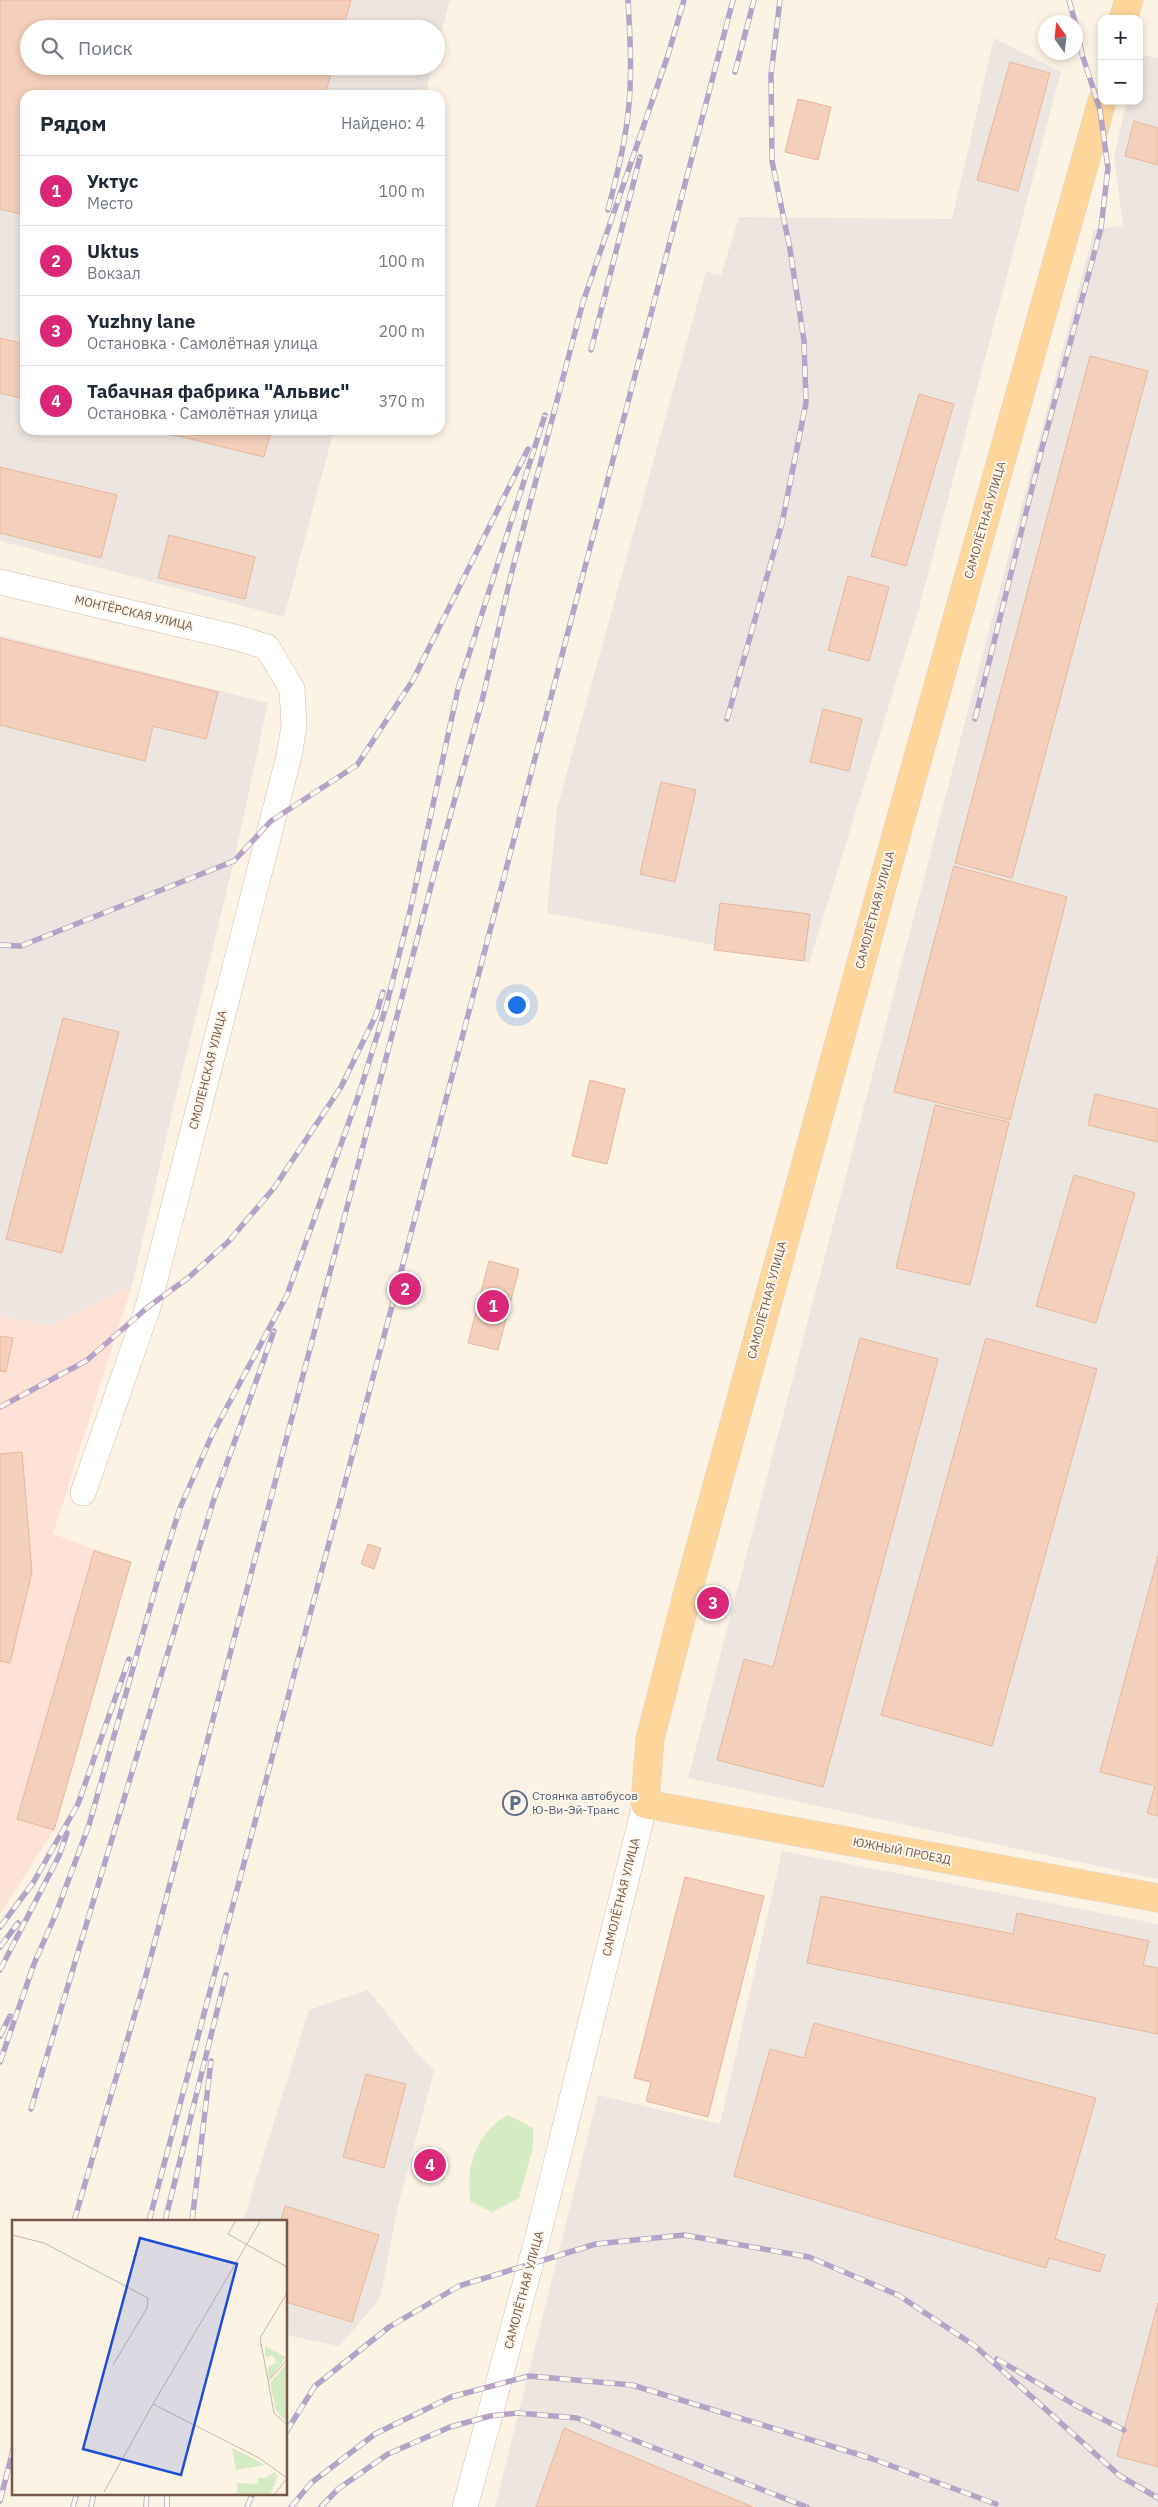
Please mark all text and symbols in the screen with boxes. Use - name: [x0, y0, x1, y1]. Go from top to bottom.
- north arrow: [1038, 15, 1083, 60]
- map controls: [1098, 15, 1143, 105]
- button: +: [1098, 15, 1143, 60]
- search box: [20, 20, 445, 75]
- icon: search: [38, 34, 66, 62]
- text: Поиск: [78, 36, 133, 60]
- button: −: [1098, 60, 1143, 105]
- text: Рядом: [40, 109, 107, 137]
- text: Найдено: 4: [341, 113, 425, 133]
- text: Уктус: [87, 169, 139, 193]
- text: 1: [51, 181, 61, 201]
- text: 100 m: [378, 181, 425, 201]
- text: Место: [87, 193, 133, 213]
- text: Uktus: [87, 239, 139, 263]
- text: 2: [51, 251, 61, 271]
- text: 100 m: [378, 251, 425, 271]
- text: Вокзал: [87, 263, 141, 283]
- text: Yuzhny lane: [87, 309, 195, 333]
- text: 3: [51, 321, 61, 341]
- text: 200 m: [378, 321, 425, 341]
- text: Остановка · Самолётная улица: [87, 333, 318, 353]
- text: Табачная фабрика "Альвис": [87, 379, 350, 403]
- text: 4: [51, 391, 61, 411]
- text: 370 m: [378, 391, 425, 411]
- text: Остановка · Самолётная улица: [87, 403, 318, 423]
- street label: САМОЛЁТНАЯ УЛИЦА: [961, 459, 1009, 580]
- street label: МОНТЁРСКАЯ УЛИЦА: [73, 592, 195, 634]
- street label: САМОЛЁТНАЯ УЛИЦА: [852, 849, 898, 971]
- your location: [504, 992, 530, 1018]
- street label: СМОЛЕНСКАЯ УЛИЦА: [185, 1008, 230, 1131]
- street label: САМОЛЁТНАЯ УЛИЦА: [744, 1239, 790, 1361]
- pin: 2: [389, 1270, 421, 1308]
- pin: 1: [477, 1287, 509, 1325]
- pin: 3: [697, 1584, 729, 1622]
- place label: Стоянка автобусов Ю-Ви-Эй-Транс: [532, 1788, 638, 1817]
- parking icon: Стоянка автобусов Ю-Ви-Эй-Транс: [502, 1790, 528, 1816]
- street label: ЮЖНЫЙ ПРОЕЗД: [852, 1834, 953, 1867]
- street label: САМОЛЁТНАЯ УЛИЦА: [599, 1836, 643, 1958]
- pin: 4: [414, 2146, 446, 2184]
- inset map: [12, 2220, 288, 2494]
- street label: САМОЛЁТНАЯ УЛИЦА: [501, 2229, 547, 2351]

